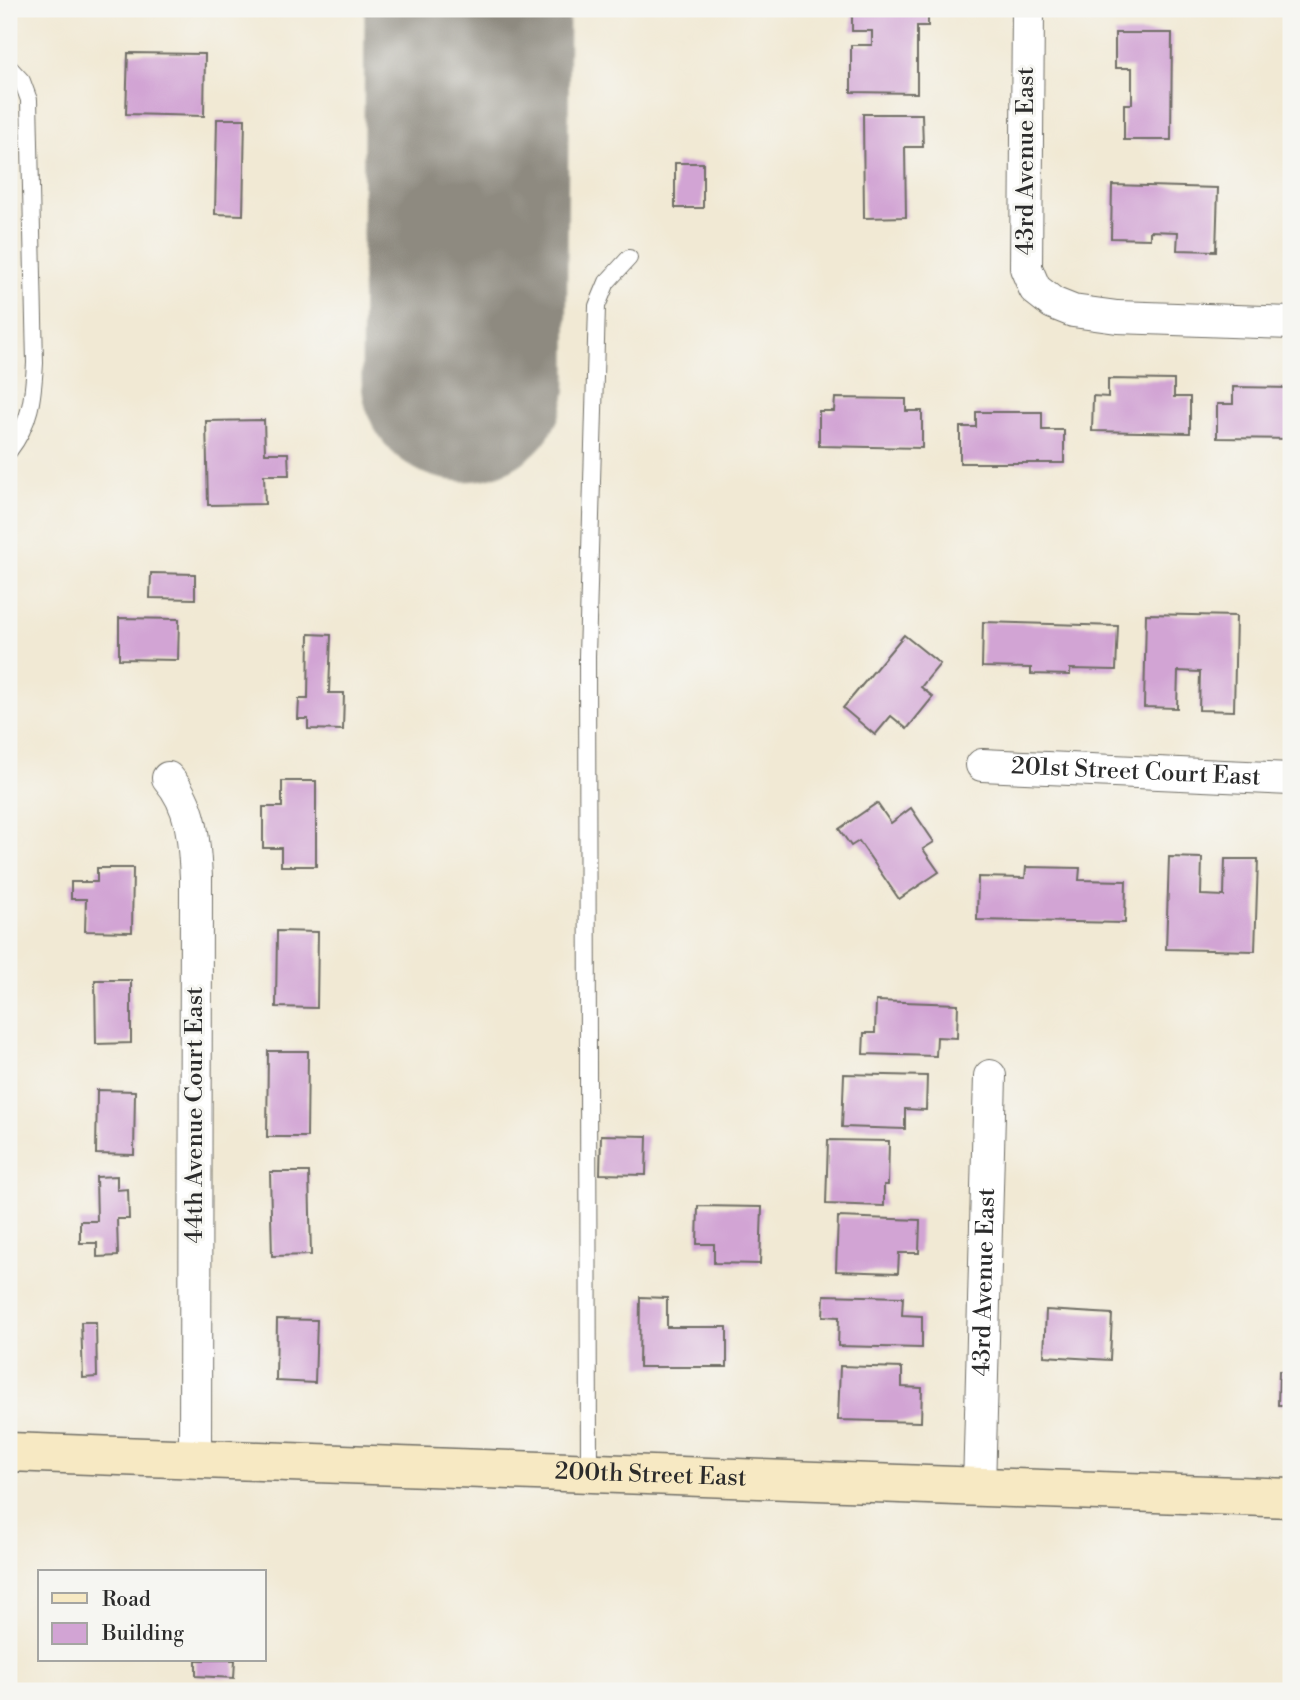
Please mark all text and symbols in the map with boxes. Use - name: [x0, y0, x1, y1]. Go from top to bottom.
- street label: 43rd Avenue East: [1011, 66, 1041, 255]
- street label: 201st Street Court East: [1010, 751, 1262, 793]
- street label: 44th Avenue Court East: [180, 986, 210, 1244]
- street label: 43rd Avenue East: [967, 1187, 1002, 1377]
- street label: 200th Street East: [554, 1457, 747, 1493]
- legend: [38, 1570, 266, 1662]
- text: Road: [102, 1587, 151, 1613]
- text: Building: [101, 1621, 184, 1647]

